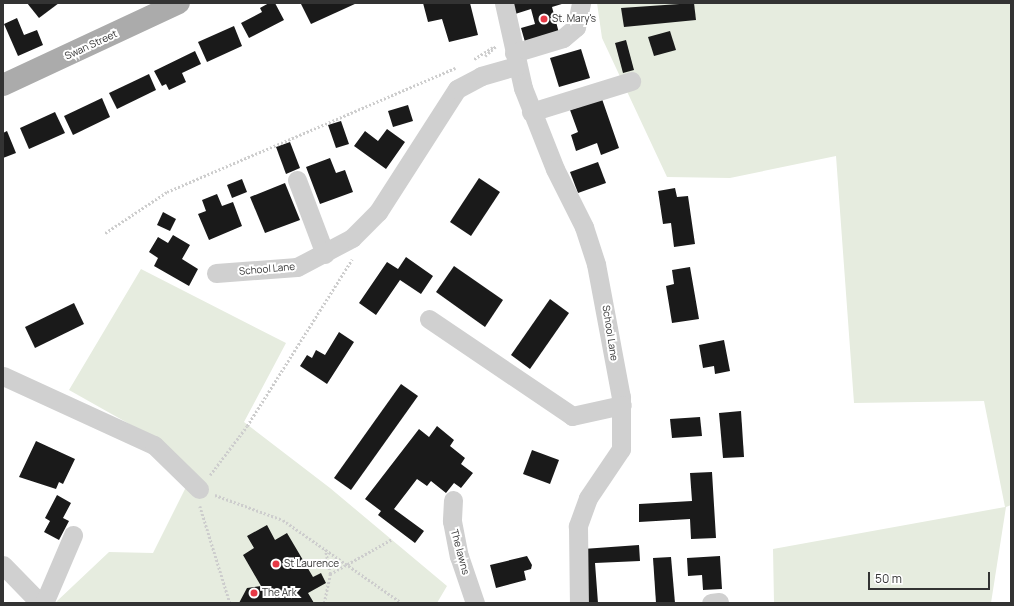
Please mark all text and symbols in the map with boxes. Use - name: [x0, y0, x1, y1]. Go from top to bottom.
- place label: St. Mary's: [552, 13, 596, 25]
- marker: St. Mary's: [539, 14, 549, 24]
- street label: Swan Street: [63, 28, 119, 62]
- street label: School Lane: [238, 261, 296, 277]
- street label: School Lane: [600, 304, 620, 362]
- street label: The lawns: [448, 528, 472, 576]
- place label: St Laurence: [284, 558, 339, 570]
- marker: St Laurence: [271, 559, 281, 569]
- scale bar: [870, 564, 992, 590]
- text: 50 m: [875, 570, 902, 587]
- place label: The Ark: [262, 587, 297, 599]
- marker: The Ark: [249, 588, 259, 598]

